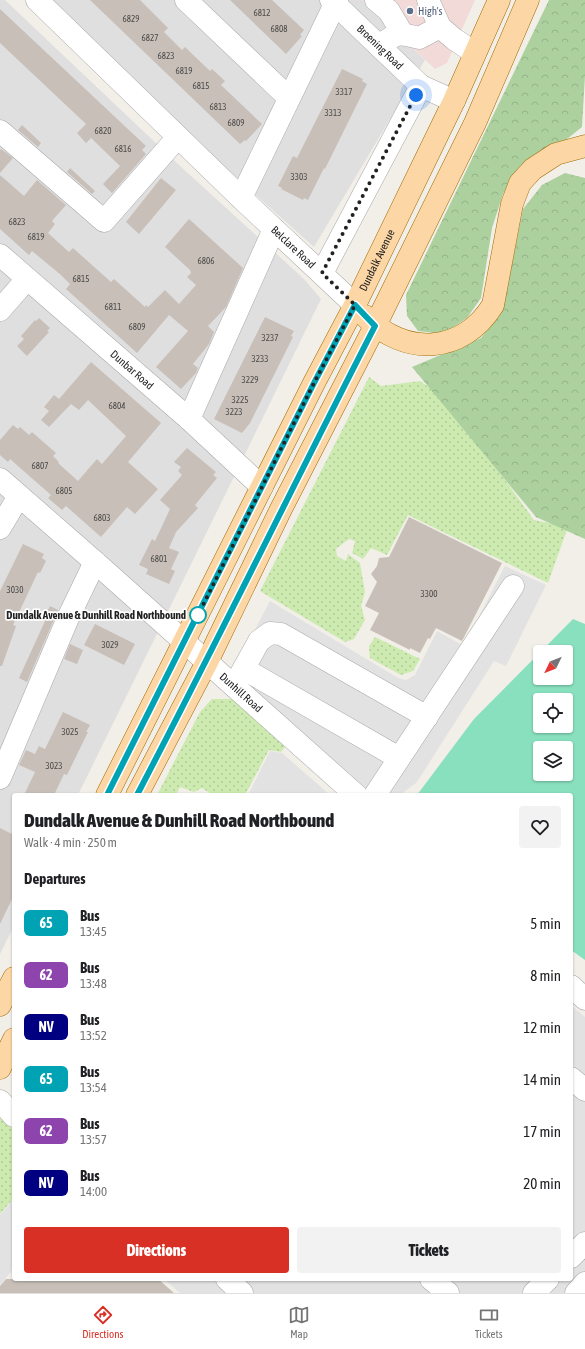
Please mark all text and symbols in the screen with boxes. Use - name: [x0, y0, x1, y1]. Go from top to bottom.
- place label: High's: [418, 5, 443, 17]
- marker: High's: [405, 6, 415, 16]
- house number: 6812: [254, 8, 270, 18]
- house number: 6829: [123, 14, 139, 24]
- street label: Broening Road: [355, 22, 406, 72]
- house number: 6808: [271, 24, 287, 34]
- house number: 6827: [142, 33, 158, 43]
- house number: 6823: [158, 51, 174, 61]
- house number: 6819: [176, 66, 192, 76]
- house number: 6815: [193, 81, 209, 91]
- your location: [406, 85, 426, 105]
- house number: 3317: [336, 87, 352, 97]
- house number: 6813: [210, 102, 226, 112]
- house number: 3313: [325, 108, 341, 118]
- house number: 6809: [228, 118, 244, 128]
- house number: 6820: [95, 126, 111, 136]
- house number: 6816: [115, 144, 131, 154]
- house number: 3303: [291, 172, 307, 182]
- house number: 6823: [9, 217, 25, 227]
- street label: Belclare Road: [269, 224, 318, 271]
- street label: Dundalk Avenue: [357, 227, 397, 293]
- house number: 6819: [28, 232, 44, 242]
- house number: 6806: [198, 256, 214, 266]
- house number: 6815: [73, 274, 89, 284]
- house number: 6811: [105, 302, 121, 312]
- house number: 6809: [129, 322, 145, 332]
- house number: 3237: [262, 333, 278, 343]
- street label: Dunbar Road: [108, 348, 156, 392]
- house number: 3233: [252, 354, 268, 364]
- house number: 3229: [242, 375, 258, 385]
- house number: 3225: [232, 395, 248, 405]
- house number: 6804: [109, 401, 125, 411]
- house number: 3223: [226, 407, 242, 417]
- house number: 6807: [32, 461, 48, 471]
- house number: 6805: [56, 486, 72, 496]
- house number: 6803: [94, 513, 110, 523]
- house number: 6801: [151, 554, 167, 564]
- house number: 3030: [7, 585, 23, 595]
- house number: 3300: [421, 589, 437, 599]
- marker: Dundalk Avenue & Dunhill Road Northbound: [189, 606, 207, 624]
- place label: Dundalk Avenue & Dunhill Road Northbound: [6, 609, 186, 621]
- house number: 3029: [102, 640, 118, 650]
- north arrow: [533, 645, 573, 685]
- map controls: [533, 645, 573, 781]
- street label: Dunhill Road: [217, 670, 265, 715]
- button: locate: [533, 693, 573, 733]
- house number: 3025: [62, 727, 78, 737]
- button: layers: [533, 741, 573, 781]
- house number: 3023: [46, 761, 62, 771]
- button: heart: [519, 806, 561, 848]
- text: Dundalk Avenue & Dunhill Road Northbound: [24, 809, 334, 831]
- text: Walk · 4 min · 250 m: [24, 835, 117, 850]
- text: Departures: [24, 870, 86, 887]
- text: Bus: [80, 907, 100, 924]
- text: 65: [39, 915, 53, 931]
- text: 5 min: [530, 915, 561, 932]
- text: 13:45: [80, 924, 107, 939]
- text: Bus: [80, 959, 100, 976]
- text: 62: [39, 967, 53, 983]
- text: 8 min: [530, 967, 561, 984]
- text: 13:48: [80, 976, 107, 991]
- text: Bus: [80, 1011, 100, 1028]
- text: NV: [38, 1019, 54, 1035]
- text: 12 min: [523, 1019, 561, 1036]
- text: 13:52: [80, 1028, 107, 1043]
- text: Bus: [80, 1063, 100, 1080]
- text: 65: [39, 1071, 53, 1087]
- text: 14 min: [523, 1071, 561, 1088]
- text: 13:54: [80, 1080, 107, 1095]
- text: Bus: [80, 1115, 100, 1132]
- text: 62: [39, 1123, 53, 1139]
- text: 17 min: [523, 1123, 561, 1140]
- text: 13:57: [80, 1132, 107, 1147]
- text: Bus: [80, 1167, 100, 1184]
- text: NV: [38, 1175, 54, 1191]
- text: 20 min: [523, 1175, 561, 1192]
- text: 14:00: [80, 1184, 107, 1199]
- button: Directions: [24, 1227, 289, 1273]
- button: Tickets: [297, 1227, 561, 1273]
- tab: Directions: [82, 1304, 123, 1340]
- tab: Map: [288, 1304, 310, 1340]
- tab: Tickets: [475, 1304, 503, 1340]

